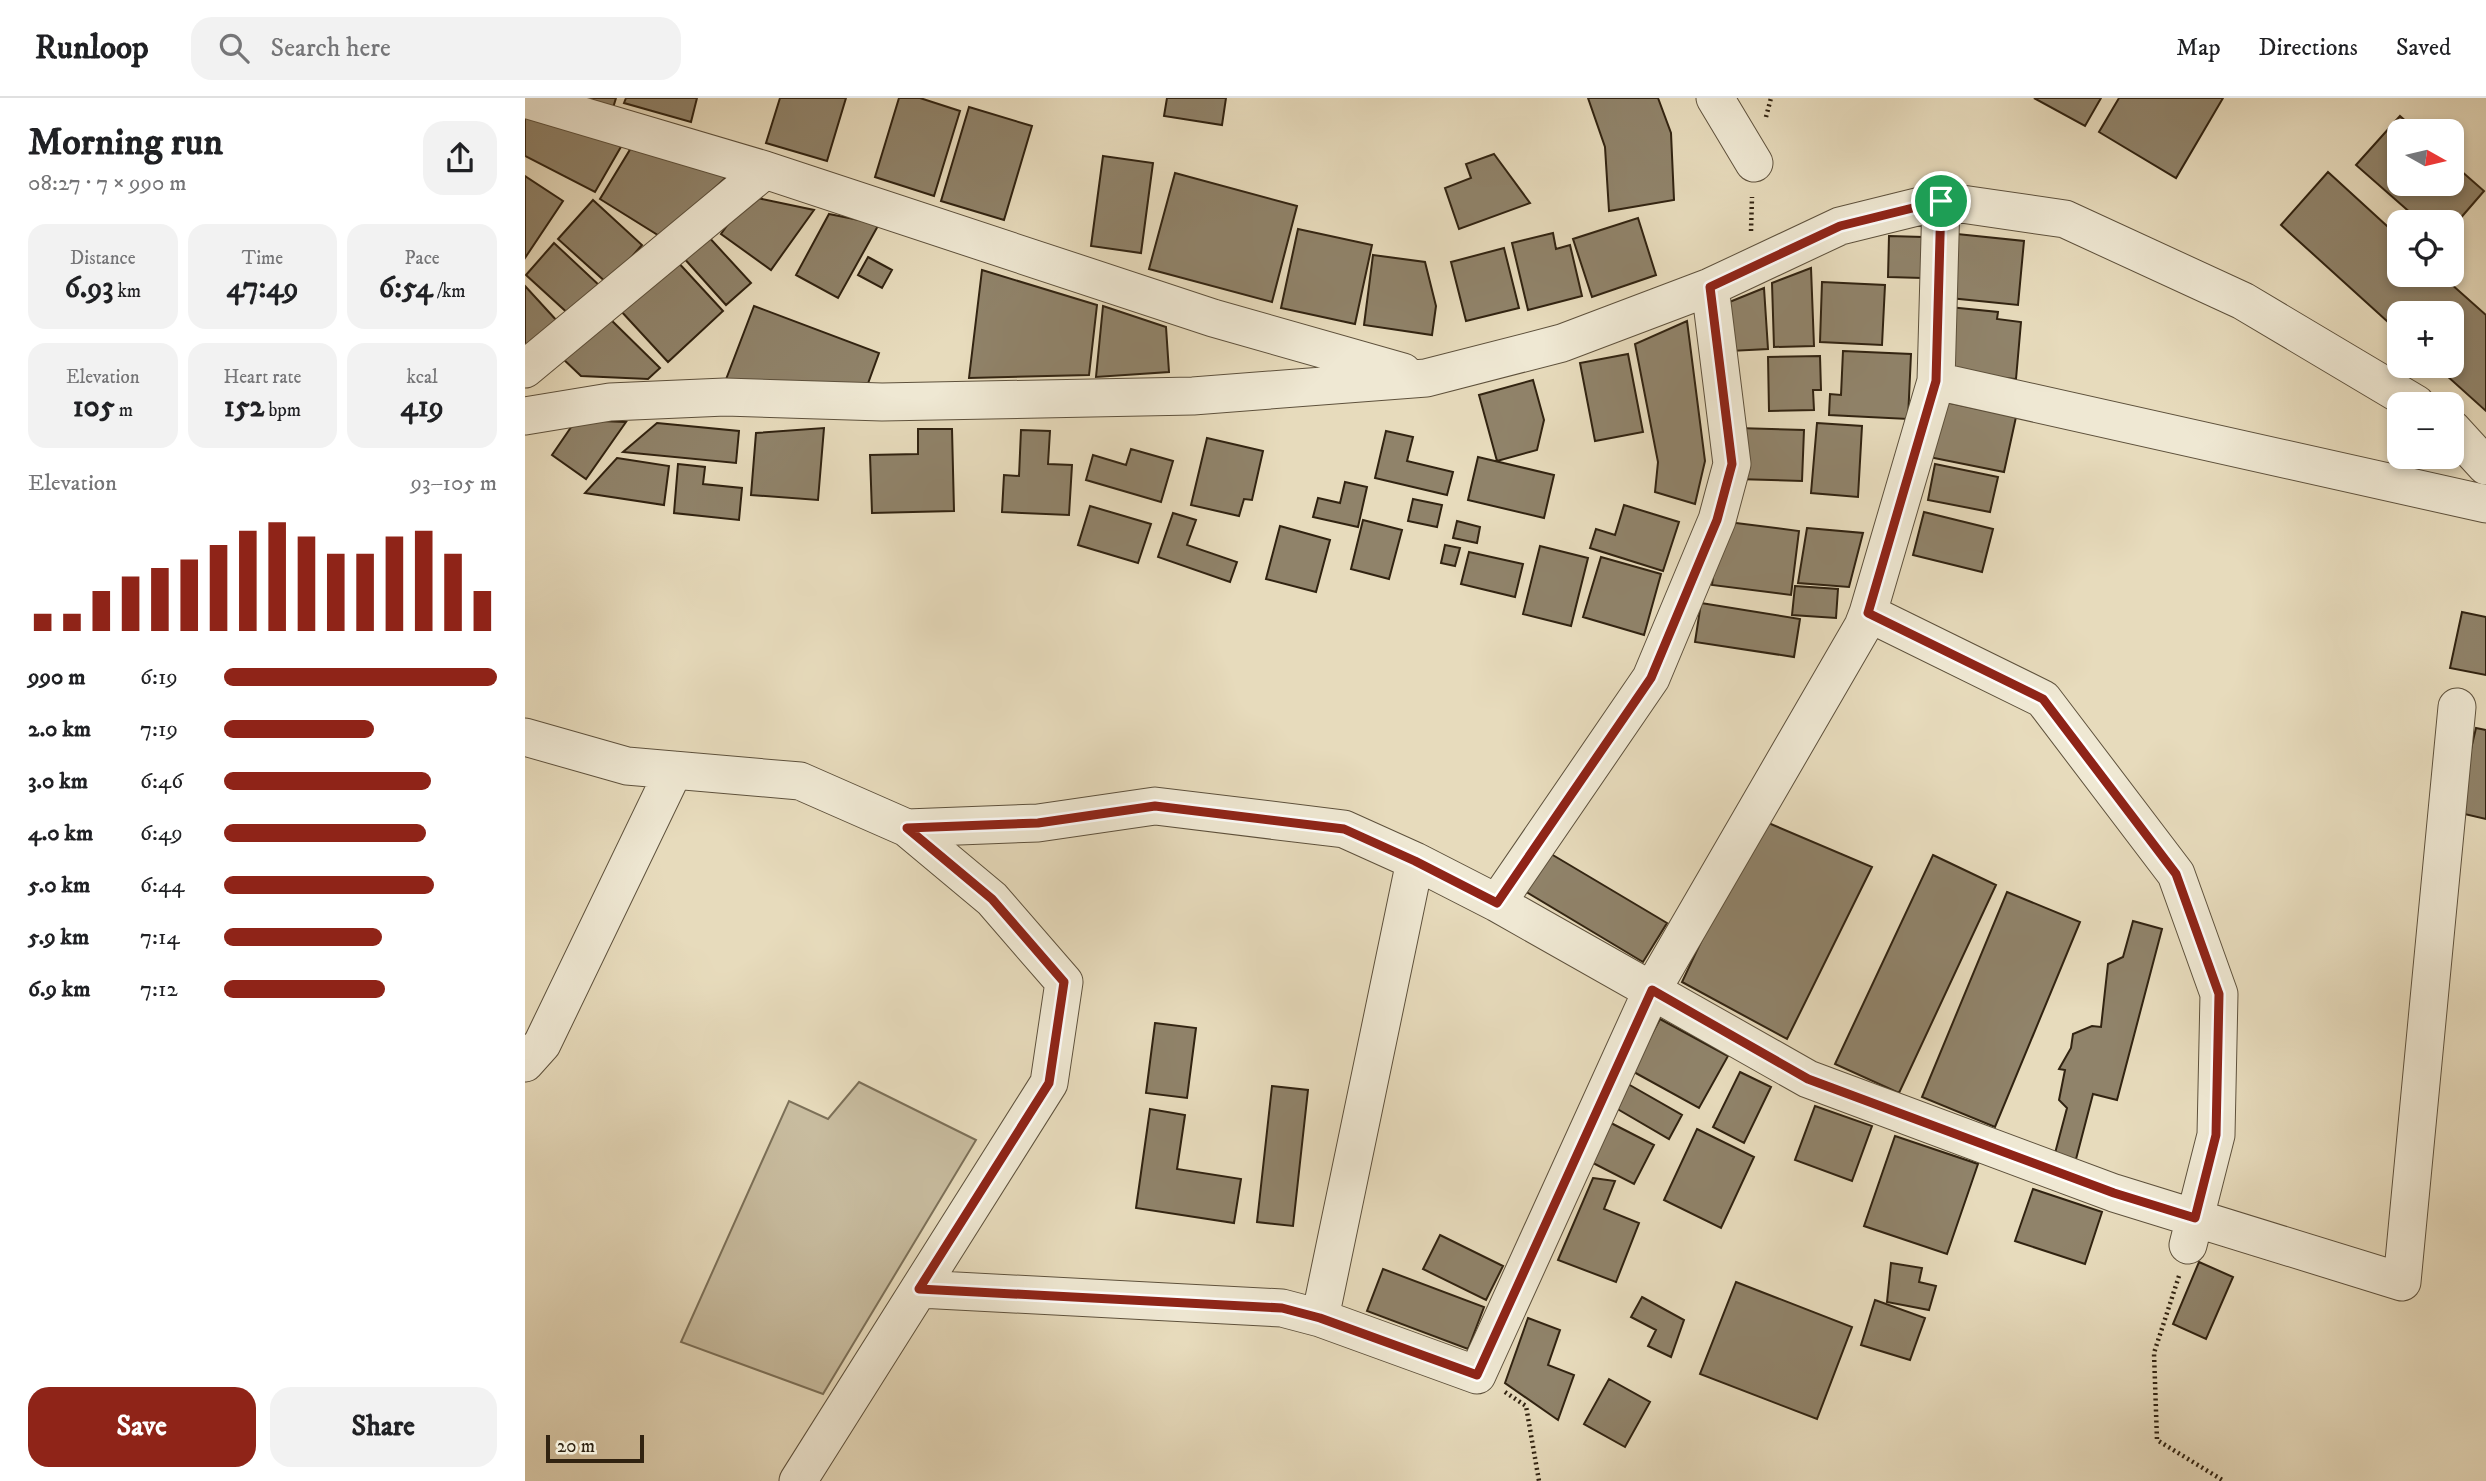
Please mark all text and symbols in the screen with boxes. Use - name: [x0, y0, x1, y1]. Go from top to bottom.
- search box: [191, 17, 681, 80]
- text: Runloop: [35, 28, 149, 69]
- icon: search: [215, 29, 253, 67]
- text: Search here: [271, 32, 391, 65]
- text: Map: [2176, 33, 2221, 63]
- text: Directions: [2259, 33, 2358, 63]
- text: Saved: [2396, 33, 2451, 63]
- text: Morning run: [28, 119, 223, 167]
- north arrow: [2387, 119, 2464, 196]
- map controls: [2387, 119, 2464, 469]
- button: share: [423, 121, 497, 195]
- text: 08:27 · 7 × 990 m: [28, 169, 187, 198]
- pin: [1911, 171, 1971, 231]
- icon: arrive: [1922, 182, 1960, 220]
- button: locate: [2387, 210, 2464, 287]
- text: Distance: [70, 247, 136, 270]
- text: Time: [242, 247, 283, 270]
- text: Pace: [405, 247, 440, 270]
- text: 6.93: [64, 270, 113, 307]
- text: 47:49: [226, 270, 299, 307]
- text: 6:54: [379, 270, 433, 307]
- text: km: [113, 280, 141, 303]
- text: /km: [433, 280, 466, 303]
- button: +: [2387, 301, 2464, 378]
- text: Elevation: [66, 366, 140, 389]
- text: Heart rate: [224, 366, 301, 389]
- text: kcal: [407, 366, 438, 389]
- text: 105: [73, 389, 115, 426]
- text: 152: [224, 389, 264, 426]
- text: 419: [401, 389, 444, 426]
- button: −: [2387, 392, 2464, 469]
- text: m: [115, 399, 133, 422]
- text: bpm: [264, 399, 301, 422]
- text: Elevation: [28, 469, 117, 498]
- text: 93–105 m: [410, 469, 497, 498]
- text: 990 m: [28, 663, 86, 692]
- text: 6:19: [140, 663, 178, 692]
- text: 2.0 km: [28, 715, 91, 744]
- text: 7:19: [140, 715, 178, 744]
- text: 3.0 km: [28, 767, 88, 796]
- text: 6:46: [140, 767, 183, 796]
- text: 4.0 km: [28, 819, 93, 848]
- text: 6:49: [140, 819, 183, 848]
- text: 5.0 km: [28, 871, 90, 900]
- text: 6:44: [140, 871, 184, 900]
- text: 5.9 km: [28, 923, 89, 952]
- text: 7:14: [140, 923, 180, 952]
- text: 6.9 km: [28, 975, 91, 1004]
- text: 7:12: [140, 975, 178, 1004]
- button: Save: [28, 1387, 256, 1467]
- button: Share: [270, 1387, 497, 1467]
- scale bar: [546, 1432, 644, 1464]
- text: 20 m: [557, 1435, 595, 1458]

